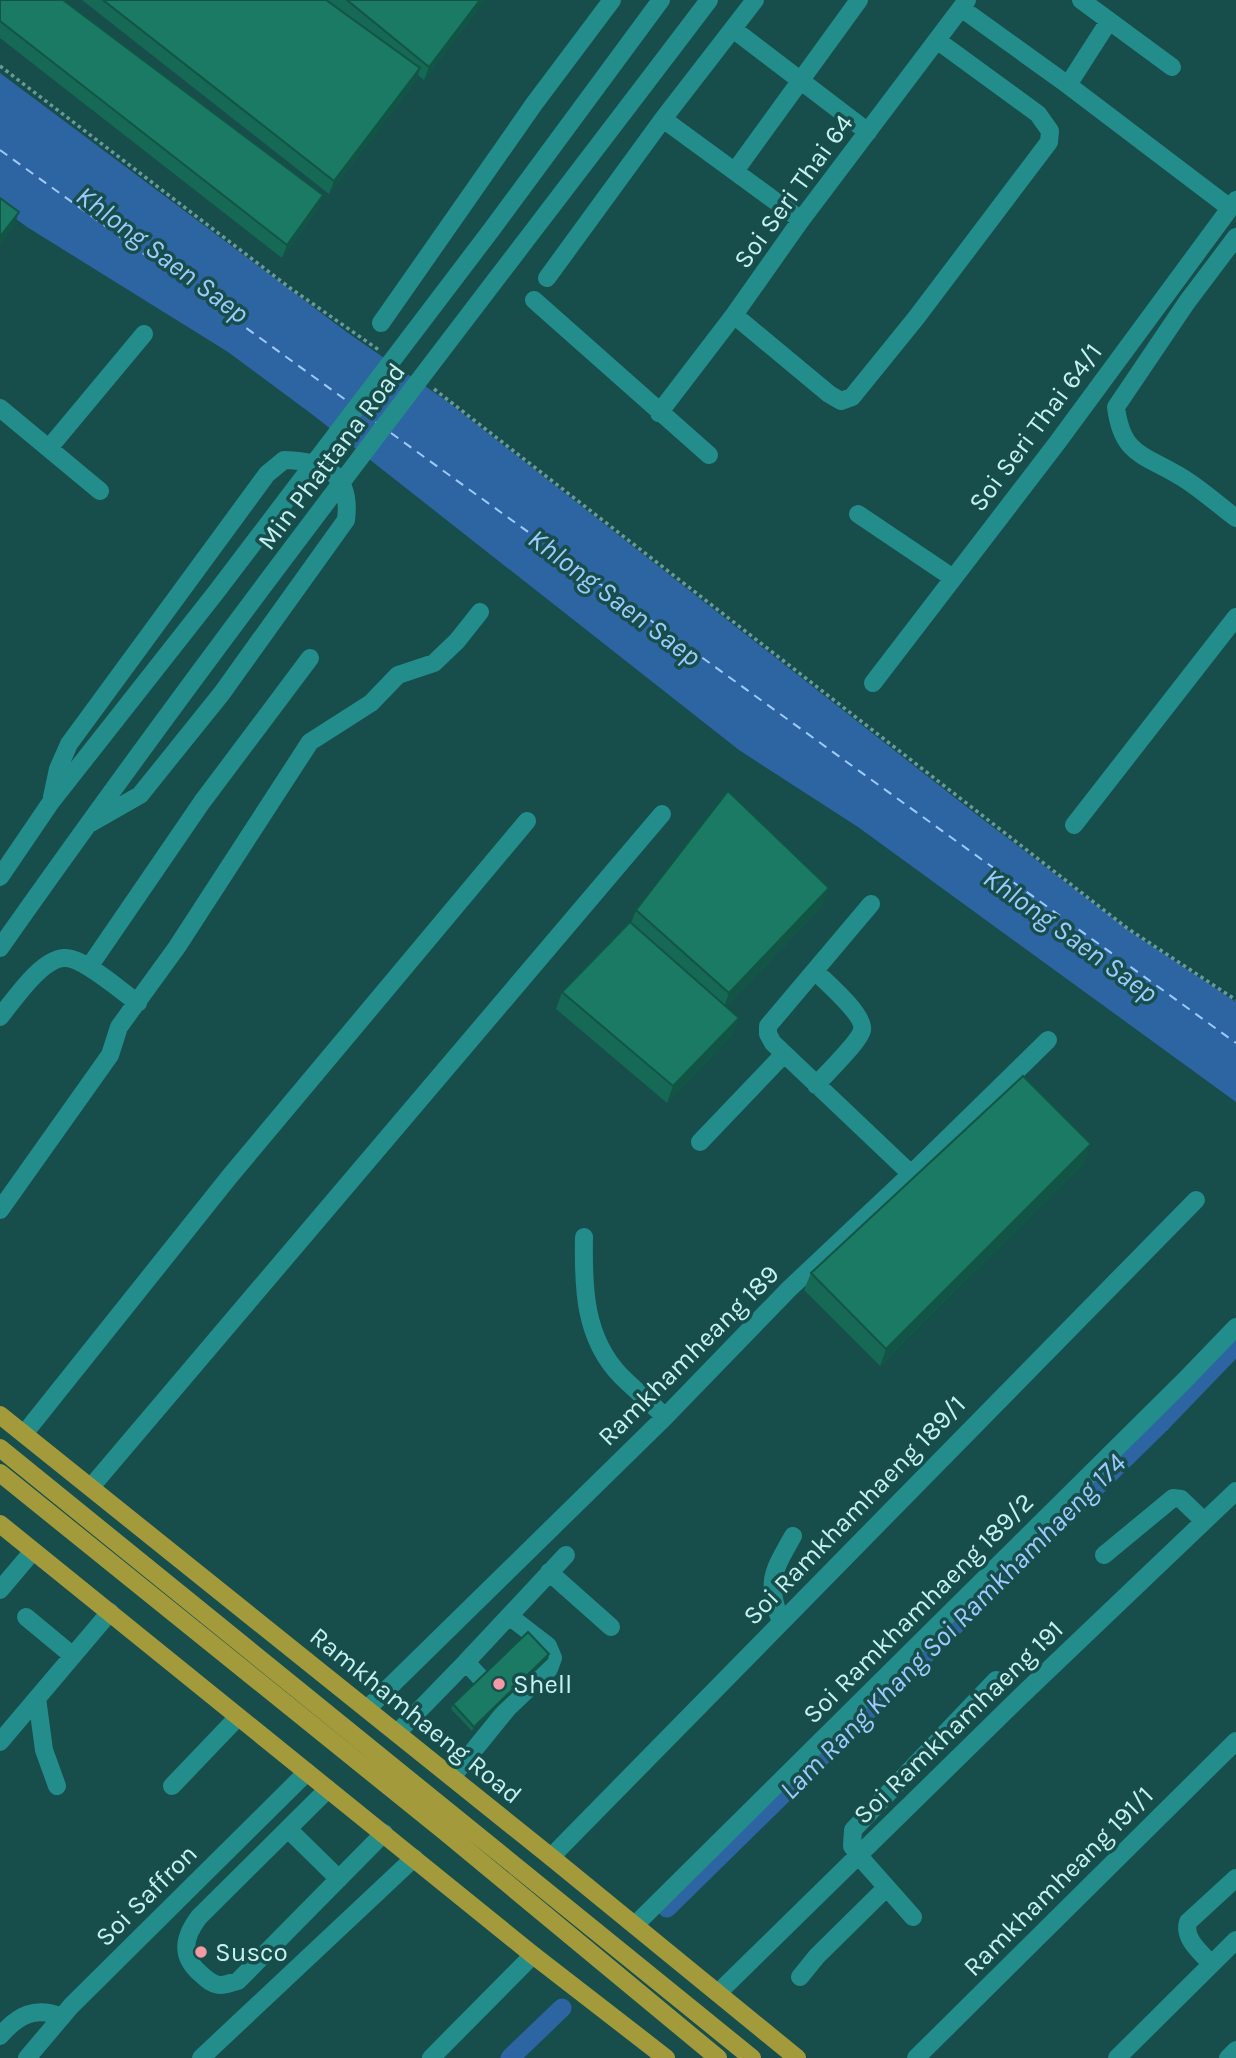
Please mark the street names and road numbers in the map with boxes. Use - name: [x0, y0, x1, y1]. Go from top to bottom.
- street label: Soi Seri Thai 64: [727, 108, 860, 274]
- street label: Soi Seri Thai 64/1: [962, 337, 1109, 517]
- street label: Min Phattana Road: [251, 357, 412, 556]
- street label: Ramkhamheang 189: [591, 1258, 785, 1452]
- street label: Soi Ramkhamhaeng 189/1: [737, 1389, 972, 1631]
- street label: Soi Ramkhamhaeng 189/2: [797, 1487, 1040, 1730]
- street label: Soi Ramkhamhaeng 191: [847, 1614, 1070, 1831]
- street label: Ramkhamhaeng Road: [304, 1620, 528, 1810]
- street label: Ramkhamheang 191/1: [957, 1780, 1160, 1983]
- street label: Soi Saffron: [89, 1838, 204, 1953]

